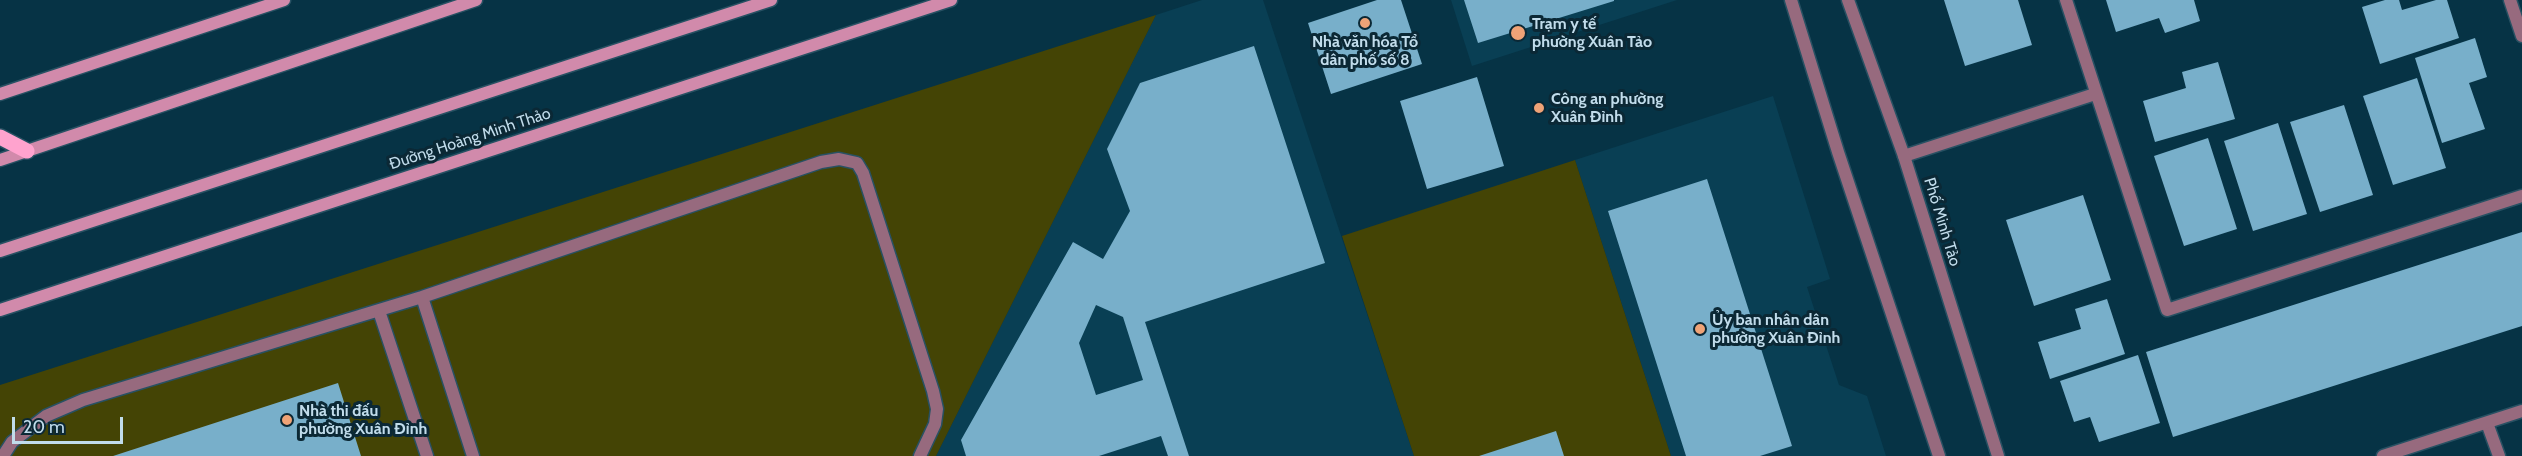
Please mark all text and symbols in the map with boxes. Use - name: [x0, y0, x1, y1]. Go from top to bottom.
- place label: Trạm y tế phường Xuân Tảo: [1532, 14, 1652, 52]
- marker: Nhà văn hóa Tổ dân phố số 8: [1358, 16, 1372, 30]
- marker: Trạm y tế phường Xuân Tảo: [1509, 24, 1527, 42]
- place label: Nhà văn hóa Tổ dân phố số 8: [1312, 32, 1418, 70]
- place label: Công an phường Xuân Đỉnh: [1551, 89, 1663, 127]
- marker: Công an phường Xuân Đỉnh: [1532, 101, 1546, 115]
- street label: Đường Hoàng Minh Thảo: [387, 104, 553, 174]
- street label: Phố Minh Tảo: [1919, 175, 1965, 269]
- place label: Ủy ban nhân dân phường Xuân Đỉnh: [1712, 310, 1840, 348]
- marker: Ủy ban nhân dân phường Xuân Đỉnh: [1693, 322, 1707, 336]
- place label: Nhà thi đấu phường Xuân Đỉnh: [299, 401, 427, 439]
- scale bar: [15, 405, 126, 443]
- marker: Nhà thi đấu phường Xuân Đỉnh: [280, 413, 294, 427]
- text: 20 m: [23, 416, 65, 438]

